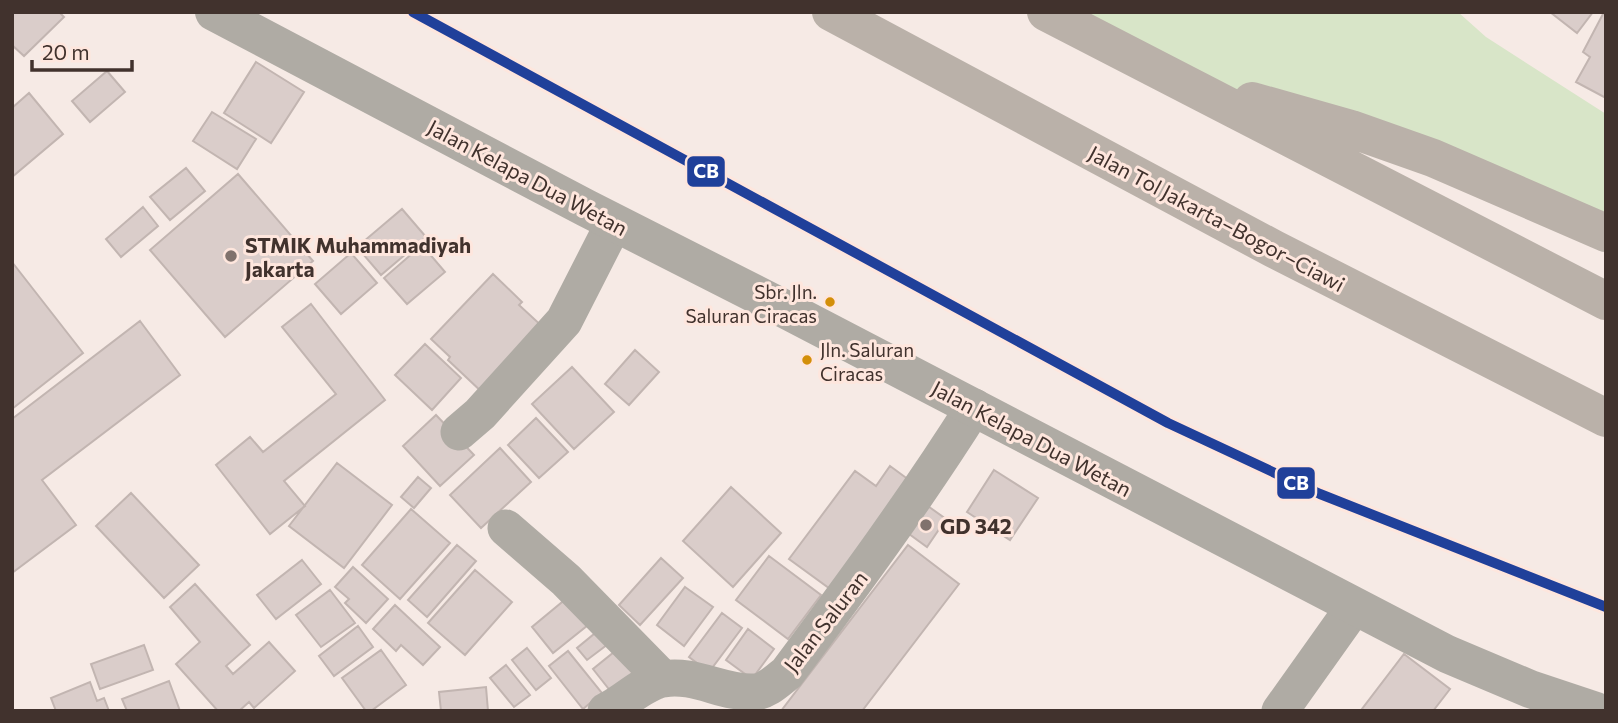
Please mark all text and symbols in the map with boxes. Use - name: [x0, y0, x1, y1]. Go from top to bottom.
- scale bar: [32, 28, 131, 72]
- text: 20 m: [42, 39, 90, 64]
- street label: Jalan Kelapa Dua Wetan: [424, 114, 632, 240]
- street label: Jalan Tol Jakarta–Bogor–Ciawi: [1085, 140, 1349, 296]
- line badge: CB: [686, 155, 726, 188]
- text: CB: [693, 159, 719, 182]
- place label: STMIK Muhammadiyah Jakarta: [245, 232, 471, 281]
- marker: STMIK Muhammadiyah Jakarta: [223, 248, 239, 264]
- place label: Sbr. Jln. Saluran Ciracas: [685, 280, 817, 327]
- marker: Sbr. Jln. Saluran Ciracas: [823, 295, 837, 309]
- place label: Jln. Saluran Ciracas: [820, 338, 914, 385]
- marker: Jln. Saluran Ciracas: [800, 353, 814, 367]
- street label: Jalan Kelapa Dua Wetan: [928, 375, 1136, 501]
- line badge: CB: [1276, 466, 1316, 500]
- text: CB: [1283, 471, 1309, 494]
- place label: GD 342: [940, 513, 1012, 538]
- marker: GD 342: [918, 517, 934, 533]
- street label: Jalan Saluran: [778, 566, 872, 676]

